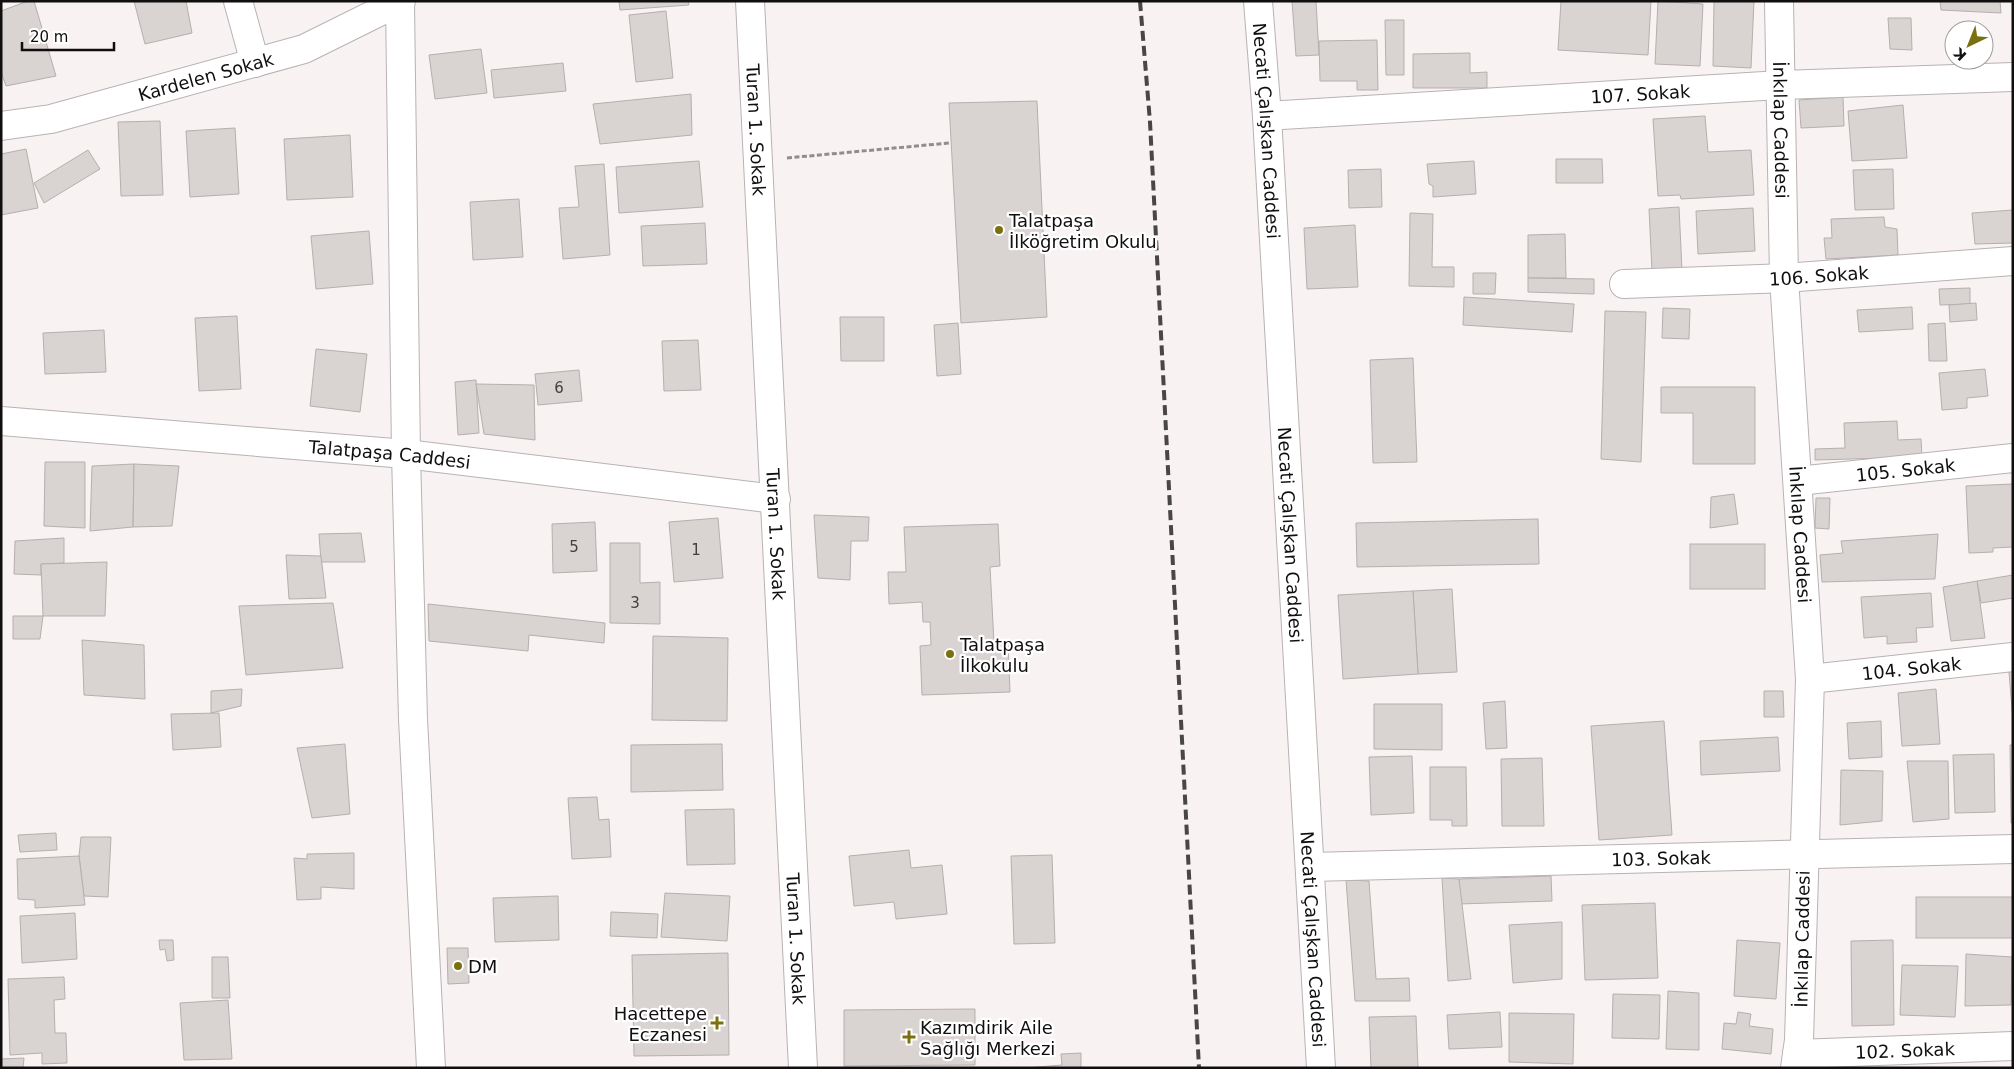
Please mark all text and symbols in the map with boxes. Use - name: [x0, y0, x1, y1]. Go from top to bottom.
- scale bar: [22, 20, 115, 52]
- north arrow: [1944, 20, 1994, 70]
- street label: Necati Çalışkan Caddesi: [1249, 22, 1284, 239]
- text: 20 m: [30, 28, 68, 46]
- text: K: [1950, 44, 1970, 64]
- street label: Kardelen Sokak: [136, 47, 276, 105]
- street label: İnkılap Caddesi: [1770, 61, 1793, 199]
- street label: Turan 1. Sokak: [743, 62, 770, 197]
- street label: 107. Sokak: [1590, 80, 1691, 107]
- place label: Talatpaşa İlköğretim Okulu: [1008, 210, 1157, 252]
- marker: Talatpaşa İlköğretim Okulu: [993, 224, 1005, 236]
- street label: 106. Sokak: [1769, 261, 1870, 289]
- house number: 6: [554, 379, 564, 397]
- street label: Necati Çalışkan Caddesi: [1274, 426, 1307, 644]
- street label: Talatpaşa Caddesi: [307, 436, 472, 472]
- street label: 105. Sokak: [1855, 454, 1957, 485]
- street label: İnkılap Caddesi: [1786, 465, 1816, 604]
- street label: Turan 1. Sokak: [763, 467, 790, 601]
- house number: 5: [569, 538, 579, 556]
- house number: 1: [691, 541, 701, 559]
- house number: 3: [630, 594, 640, 612]
- place label: Talatpaşa İlkokulu: [959, 634, 1045, 676]
- marker: Talatpaşa İlkokulu: [944, 648, 956, 660]
- street label: 104. Sokak: [1861, 652, 1963, 684]
- street label: Necati Çalışkan Caddesi: [1297, 831, 1330, 1048]
- street label: 103. Sokak: [1611, 846, 1712, 870]
- street label: İnkılap Caddesi: [1790, 870, 1814, 1008]
- street label: Turan 1. Sokak: [783, 871, 810, 1006]
- place label: DM: [468, 956, 497, 977]
- marker: DM: [452, 960, 464, 972]
- place label: Hacettepe Eczanesi: [614, 1003, 707, 1045]
- marker: Hacettepe Eczanesi: [711, 1017, 723, 1029]
- place label: Kazımdirik Aile Sağlığı Merkezi: [920, 1017, 1055, 1059]
- marker: Kazımdirik Aile Sağlığı Merkezi: [902, 1030, 916, 1044]
- street label: 102. Sokak: [1855, 1038, 1956, 1062]

